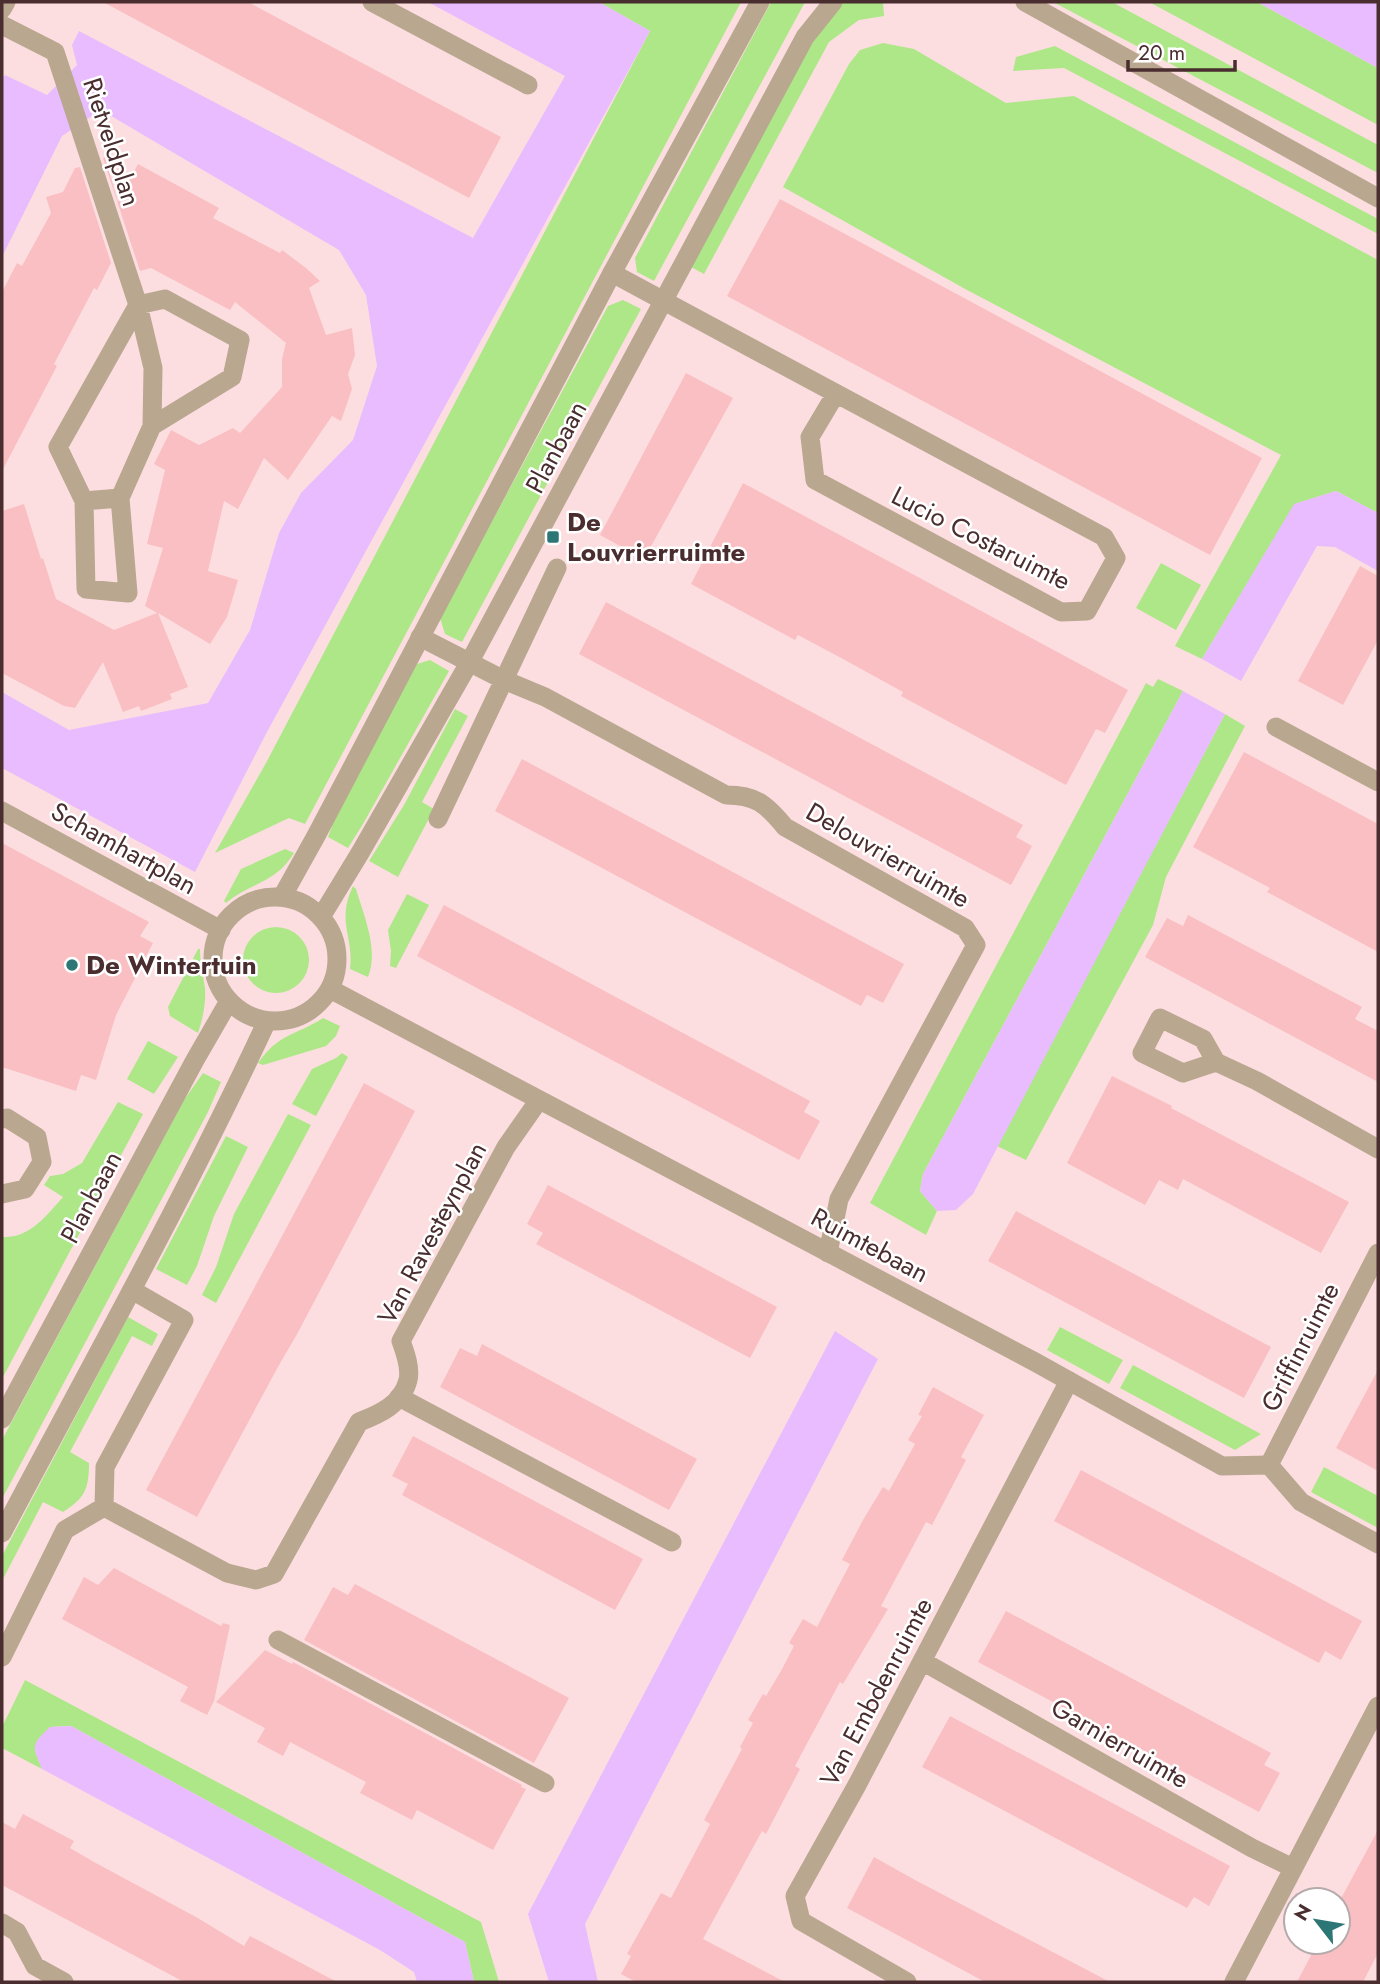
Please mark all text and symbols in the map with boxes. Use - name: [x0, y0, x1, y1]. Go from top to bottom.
- scale bar: [1128, 28, 1235, 72]
- text: 20 m: [1138, 38, 1185, 68]
- street label: Rietveldplan: [73, 73, 151, 211]
- street label: Planbaan: [516, 394, 596, 500]
- street label: Lucio Costaruimte: [885, 476, 1077, 600]
- place label: De Louvrierruimte: [567, 503, 746, 571]
- marker: De Louvrierruimte: [545, 529, 561, 545]
- street label: Schamhartplan: [44, 792, 204, 904]
- street label: Delouvrierruimte: [799, 793, 977, 917]
- place label: De Wintertuin: [86, 946, 257, 984]
- marker: De Wintertuin: [64, 957, 80, 973]
- street label: Van Ravesteynplan: [368, 1135, 496, 1331]
- street label: Planbaan: [51, 1144, 131, 1250]
- street label: Ruimtebaan: [804, 1198, 936, 1292]
- street label: Griffinruimte: [1251, 1276, 1349, 1418]
- street label: Van Embdenruimte: [810, 1591, 942, 1793]
- street label: Garnierruimte: [1044, 1688, 1196, 1798]
- north arrow: [1282, 1886, 1352, 1956]
- text: N: [1287, 1899, 1318, 1926]

